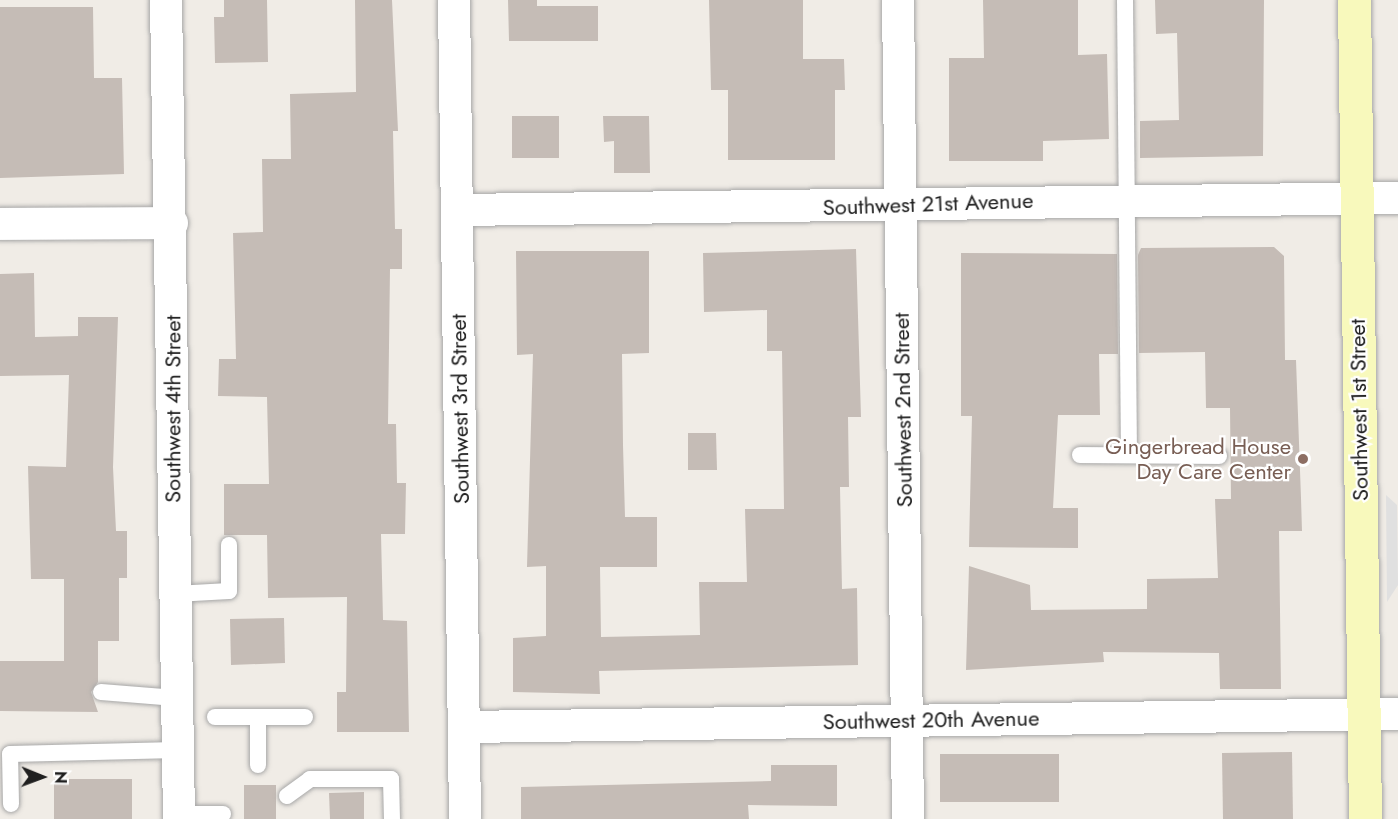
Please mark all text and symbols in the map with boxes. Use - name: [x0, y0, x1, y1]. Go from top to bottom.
- street label: Southwest 21st Avenue: [822, 187, 1034, 221]
- street label: Southwest 2nd Street: [888, 312, 918, 508]
- street label: Southwest 3rd Street: [445, 314, 475, 504]
- street label: Southwest 4th Street: [160, 315, 186, 503]
- street label: Southwest 1st Street: [1344, 319, 1374, 501]
- place label: Gingerbread House Day Care Center: [1105, 433, 1291, 484]
- marker: Gingerbread House Day Care Center: [1296, 452, 1310, 466]
- street label: Southwest 20th Avenue: [822, 705, 1040, 735]
- north arrow: [12, 747, 72, 807]
- text: N: [49, 771, 72, 784]

